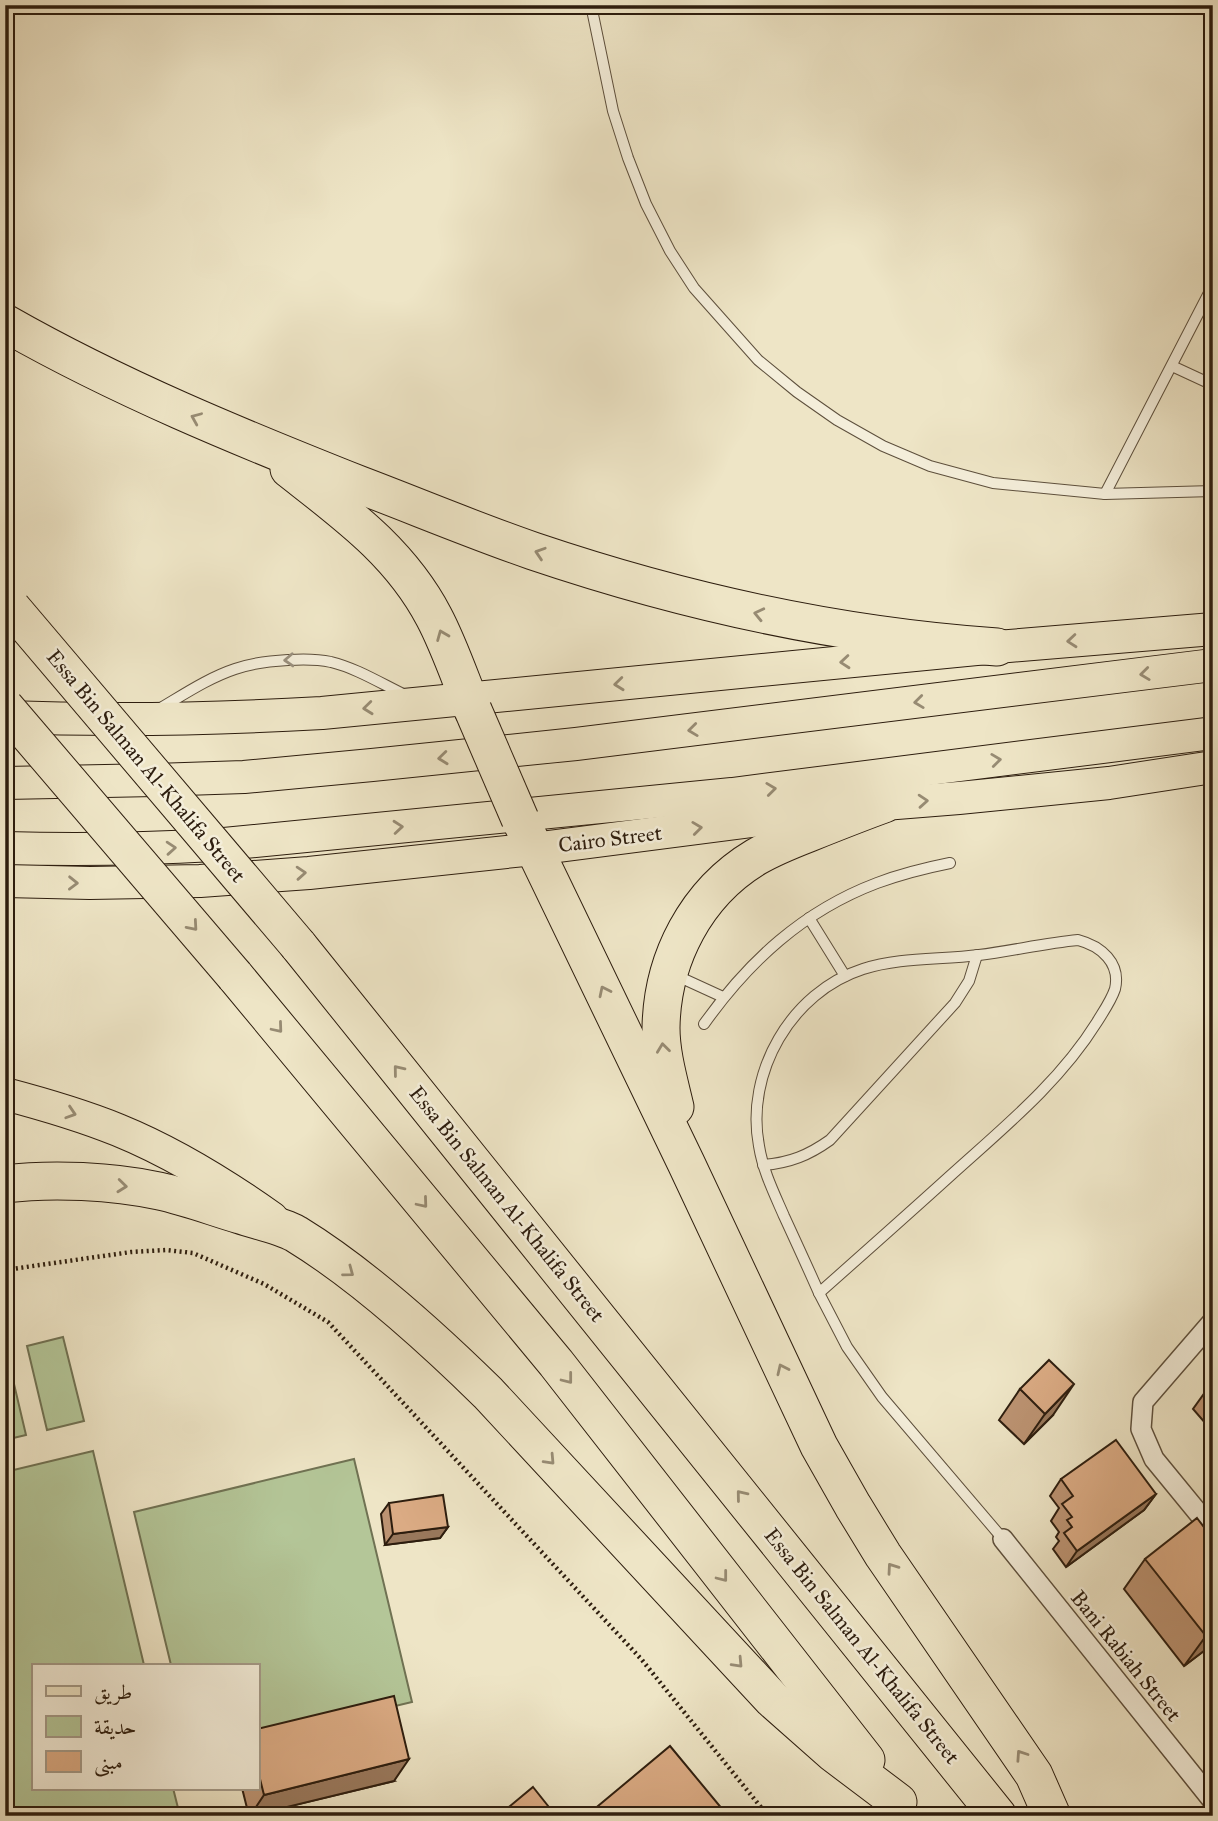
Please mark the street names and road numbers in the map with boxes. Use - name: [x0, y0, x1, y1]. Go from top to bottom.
- street label: Essa Bin Salman Al-Khalifa Street: [41, 644, 252, 888]
- street label: Cairo Street: [557, 820, 664, 858]
- street label: Essa Bin Salman Al-Khalifa Street: [404, 1081, 611, 1328]
- street label: Essa Bin Salman Al-Khalifa Street: [759, 1523, 966, 1770]
- street label: Bani Rabiah Street: [1065, 1585, 1187, 1727]

